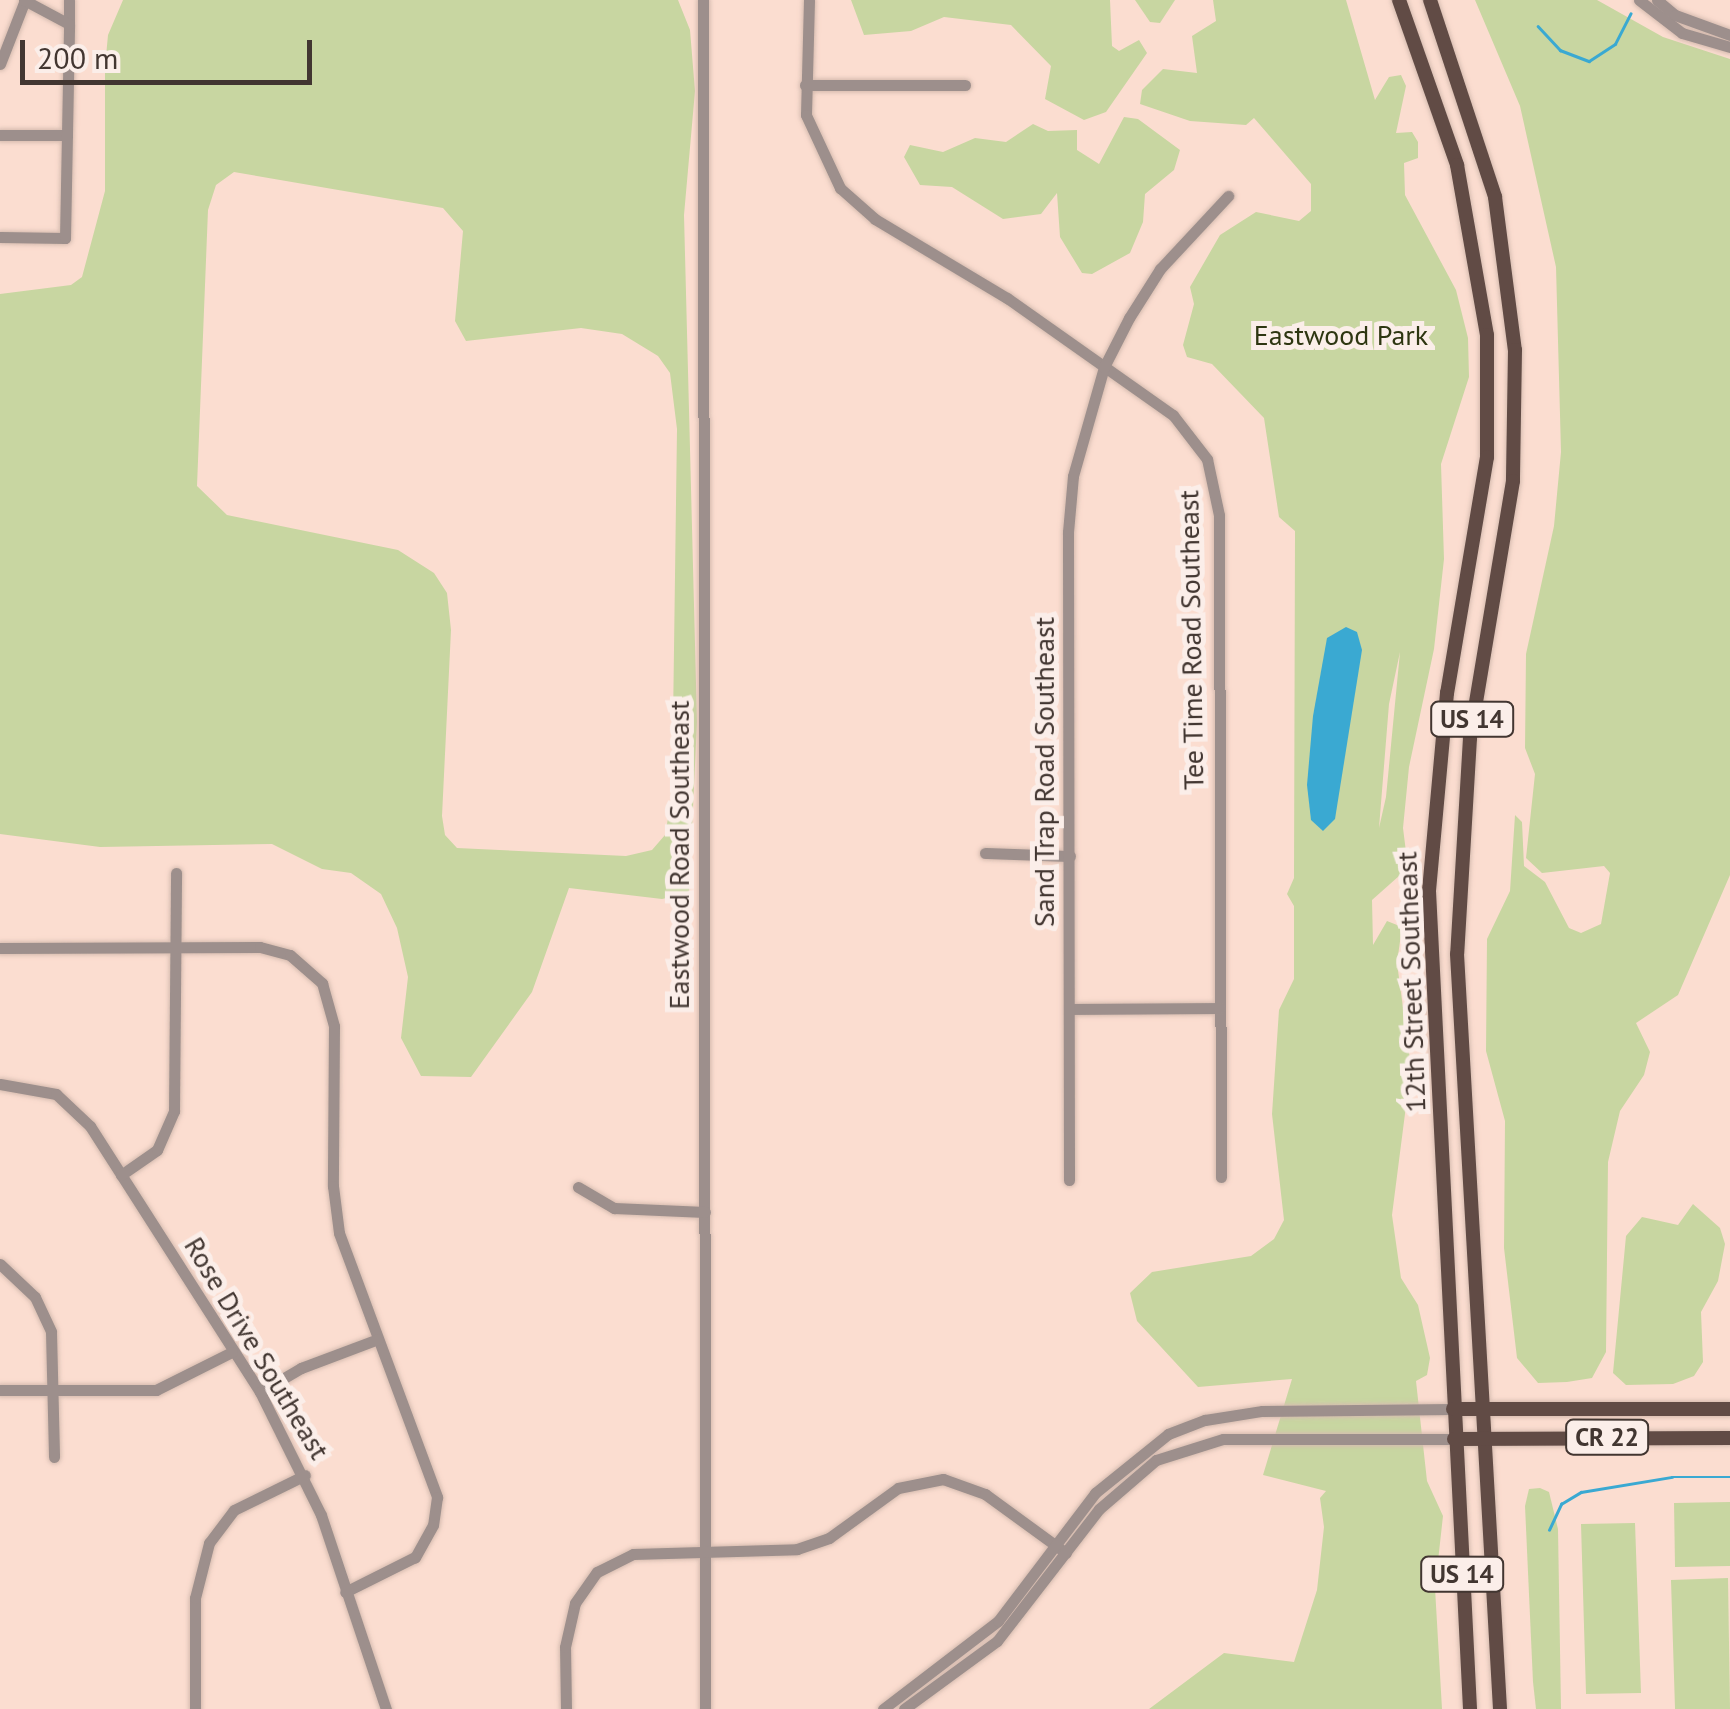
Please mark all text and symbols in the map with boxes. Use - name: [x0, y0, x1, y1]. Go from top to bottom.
- scale bar: [25, 20, 318, 82]
- text: 200 m: [37, 38, 118, 77]
- park label: Eastwood Park: [1254, 318, 1428, 352]
- street label: Tee Time Road Southeast: [1172, 489, 1210, 791]
- street label: Sand Trap Road Southeast: [1027, 616, 1061, 928]
- road number: US 14: [1430, 699, 1514, 739]
- street label: Eastwood Road Southeast: [662, 701, 696, 1009]
- street label: 12th Street Southeast: [1390, 851, 1432, 1113]
- street label: Rose Drive Southeast: [177, 1231, 337, 1465]
- road number: CR 22: [1564, 1417, 1650, 1457]
- road number: US 14: [1420, 1554, 1504, 1594]

